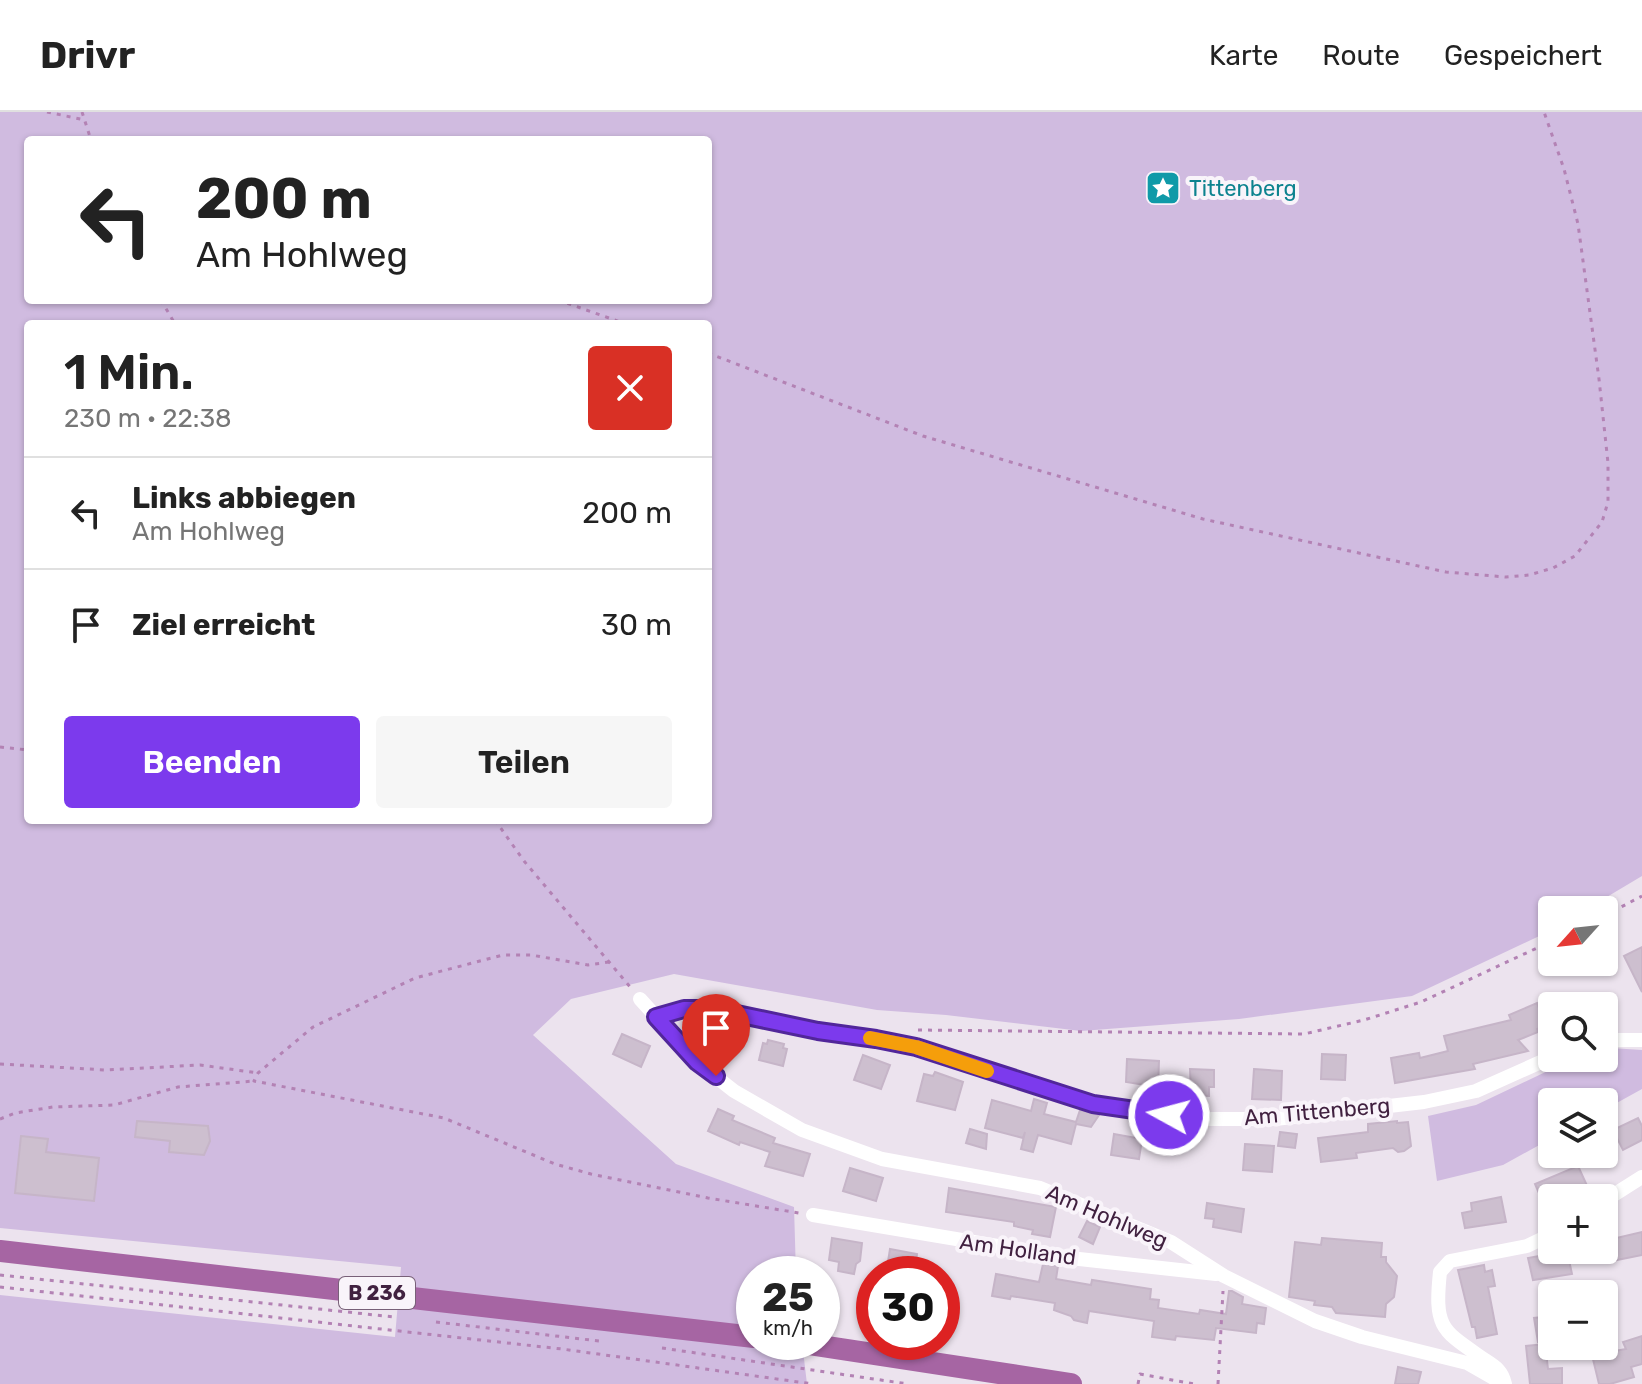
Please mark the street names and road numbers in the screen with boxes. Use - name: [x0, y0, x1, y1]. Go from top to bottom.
- street label: Am Tittenberg: [1243, 1092, 1391, 1131]
- street label: Am Hohlweg: [1042, 1179, 1172, 1254]
- street label: Am Holland: [958, 1228, 1078, 1271]
- road number: B 236: [339, 1277, 415, 1309]

